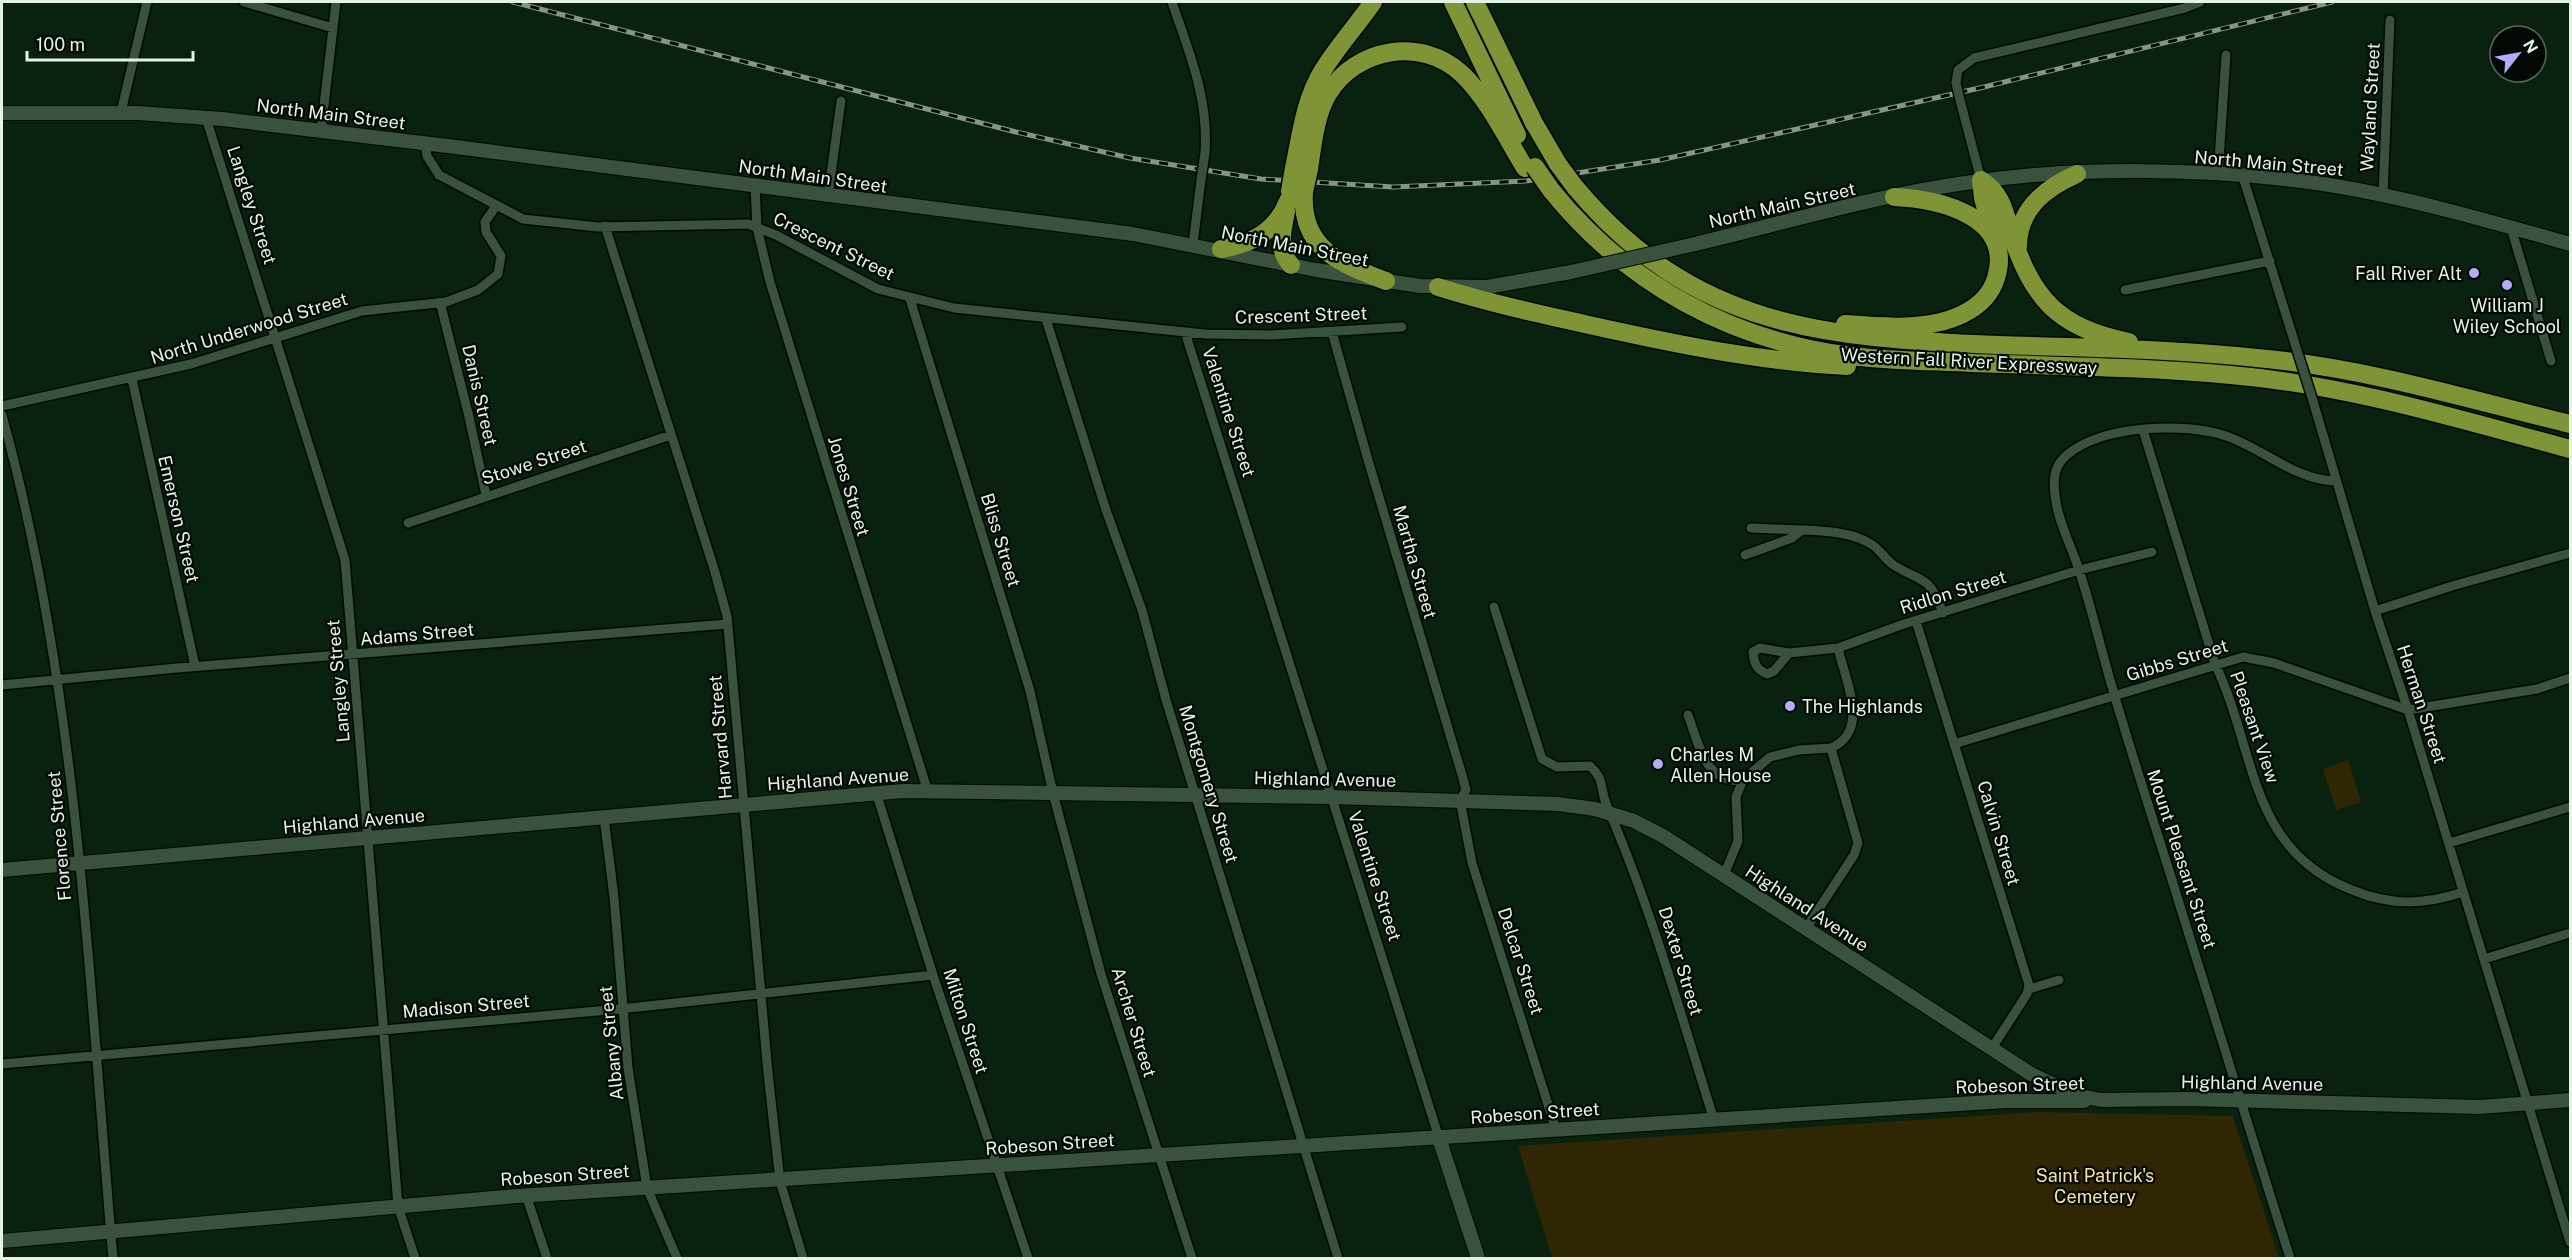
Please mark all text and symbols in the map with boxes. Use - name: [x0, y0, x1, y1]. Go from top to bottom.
- scale bar: [27, 24, 194, 62]
- north arrow: [2488, 24, 2548, 84]
- text: 100 m: [36, 34, 85, 55]
- text: N: [2519, 36, 2542, 57]
- street label: Wayland Street: [2356, 42, 2384, 172]
- street label: North Main Street: [255, 94, 407, 134]
- street label: Langley Street: [223, 143, 281, 267]
- street label: North Main Street: [2193, 146, 2345, 180]
- street label: North Main Street: [737, 155, 889, 197]
- street label: North Main Street: [1707, 178, 1857, 232]
- street label: Crescent Street: [770, 208, 898, 284]
- street label: North Main Street: [1219, 221, 1371, 271]
- place label: Fall River Alt: [2355, 263, 2462, 284]
- marker: Fall River Alt: [2467, 266, 2481, 280]
- marker: William J Wiley School: [2500, 278, 2514, 292]
- street label: North Underwood Street: [148, 288, 350, 368]
- place label: William J Wiley School: [2453, 295, 2561, 337]
- street label: Crescent Street: [1234, 302, 1368, 328]
- street label: Danis Street: [458, 342, 502, 448]
- street label: Valentine Street: [1198, 344, 1260, 480]
- street label: Western Fall River Expressway: [1840, 344, 2098, 378]
- street label: Jones Street: [824, 433, 874, 539]
- street label: Stowe Street: [479, 435, 589, 489]
- street label: Emerson Street: [154, 453, 204, 585]
- street label: Bliss Street: [977, 491, 1025, 589]
- street label: Martha Street: [1389, 503, 1441, 621]
- street label: Ridlon Street: [1897, 566, 2009, 618]
- street label: Langley Street: [322, 619, 354, 743]
- street label: Adams Street: [359, 619, 475, 649]
- street label: Gibbs Street: [2124, 635, 2230, 685]
- street label: Herman Street: [2393, 642, 2451, 766]
- street label: Pleasant View: [2226, 668, 2284, 786]
- street label: Harvard Street: [704, 674, 736, 800]
- place label: The Highlands: [1802, 696, 1923, 717]
- marker: The Highlands: [1783, 699, 1797, 713]
- street label: Montgomery Street: [1175, 703, 1243, 865]
- place label: Charles M Allen House: [1670, 744, 1772, 786]
- marker: Charles M Allen House: [1651, 757, 1665, 771]
- street label: Highland Avenue: [766, 764, 910, 794]
- street label: Highland Avenue: [1254, 767, 1396, 791]
- street label: Mount Pleasant Street: [2143, 767, 2221, 951]
- street label: Florence Street: [43, 770, 75, 902]
- street label: Calvin Street: [1973, 778, 2025, 888]
- street label: Highland Avenue: [282, 804, 426, 838]
- street label: Valentine Street: [1344, 808, 1406, 944]
- street label: Highland Avenue: [1742, 860, 1872, 956]
- street label: Dexter Street: [1654, 904, 1708, 1018]
- street label: Delcar Street: [1494, 905, 1548, 1017]
- street label: Archer Street: [1107, 964, 1161, 1080]
- street label: Milton Street: [939, 966, 993, 1076]
- street label: Albany Street: [595, 985, 627, 1101]
- street label: Madison Street: [401, 990, 531, 1022]
- street label: Highland Avenue: [2181, 1071, 2323, 1095]
- street label: Robeson Street: [1955, 1072, 2085, 1098]
- street label: Robeson Street: [1470, 1098, 1600, 1128]
- street label: Robeson Street: [985, 1129, 1115, 1159]
- street label: Robeson Street: [500, 1160, 630, 1190]
- park label: Saint Patrick's Cemetery: [2036, 1165, 2154, 1207]

